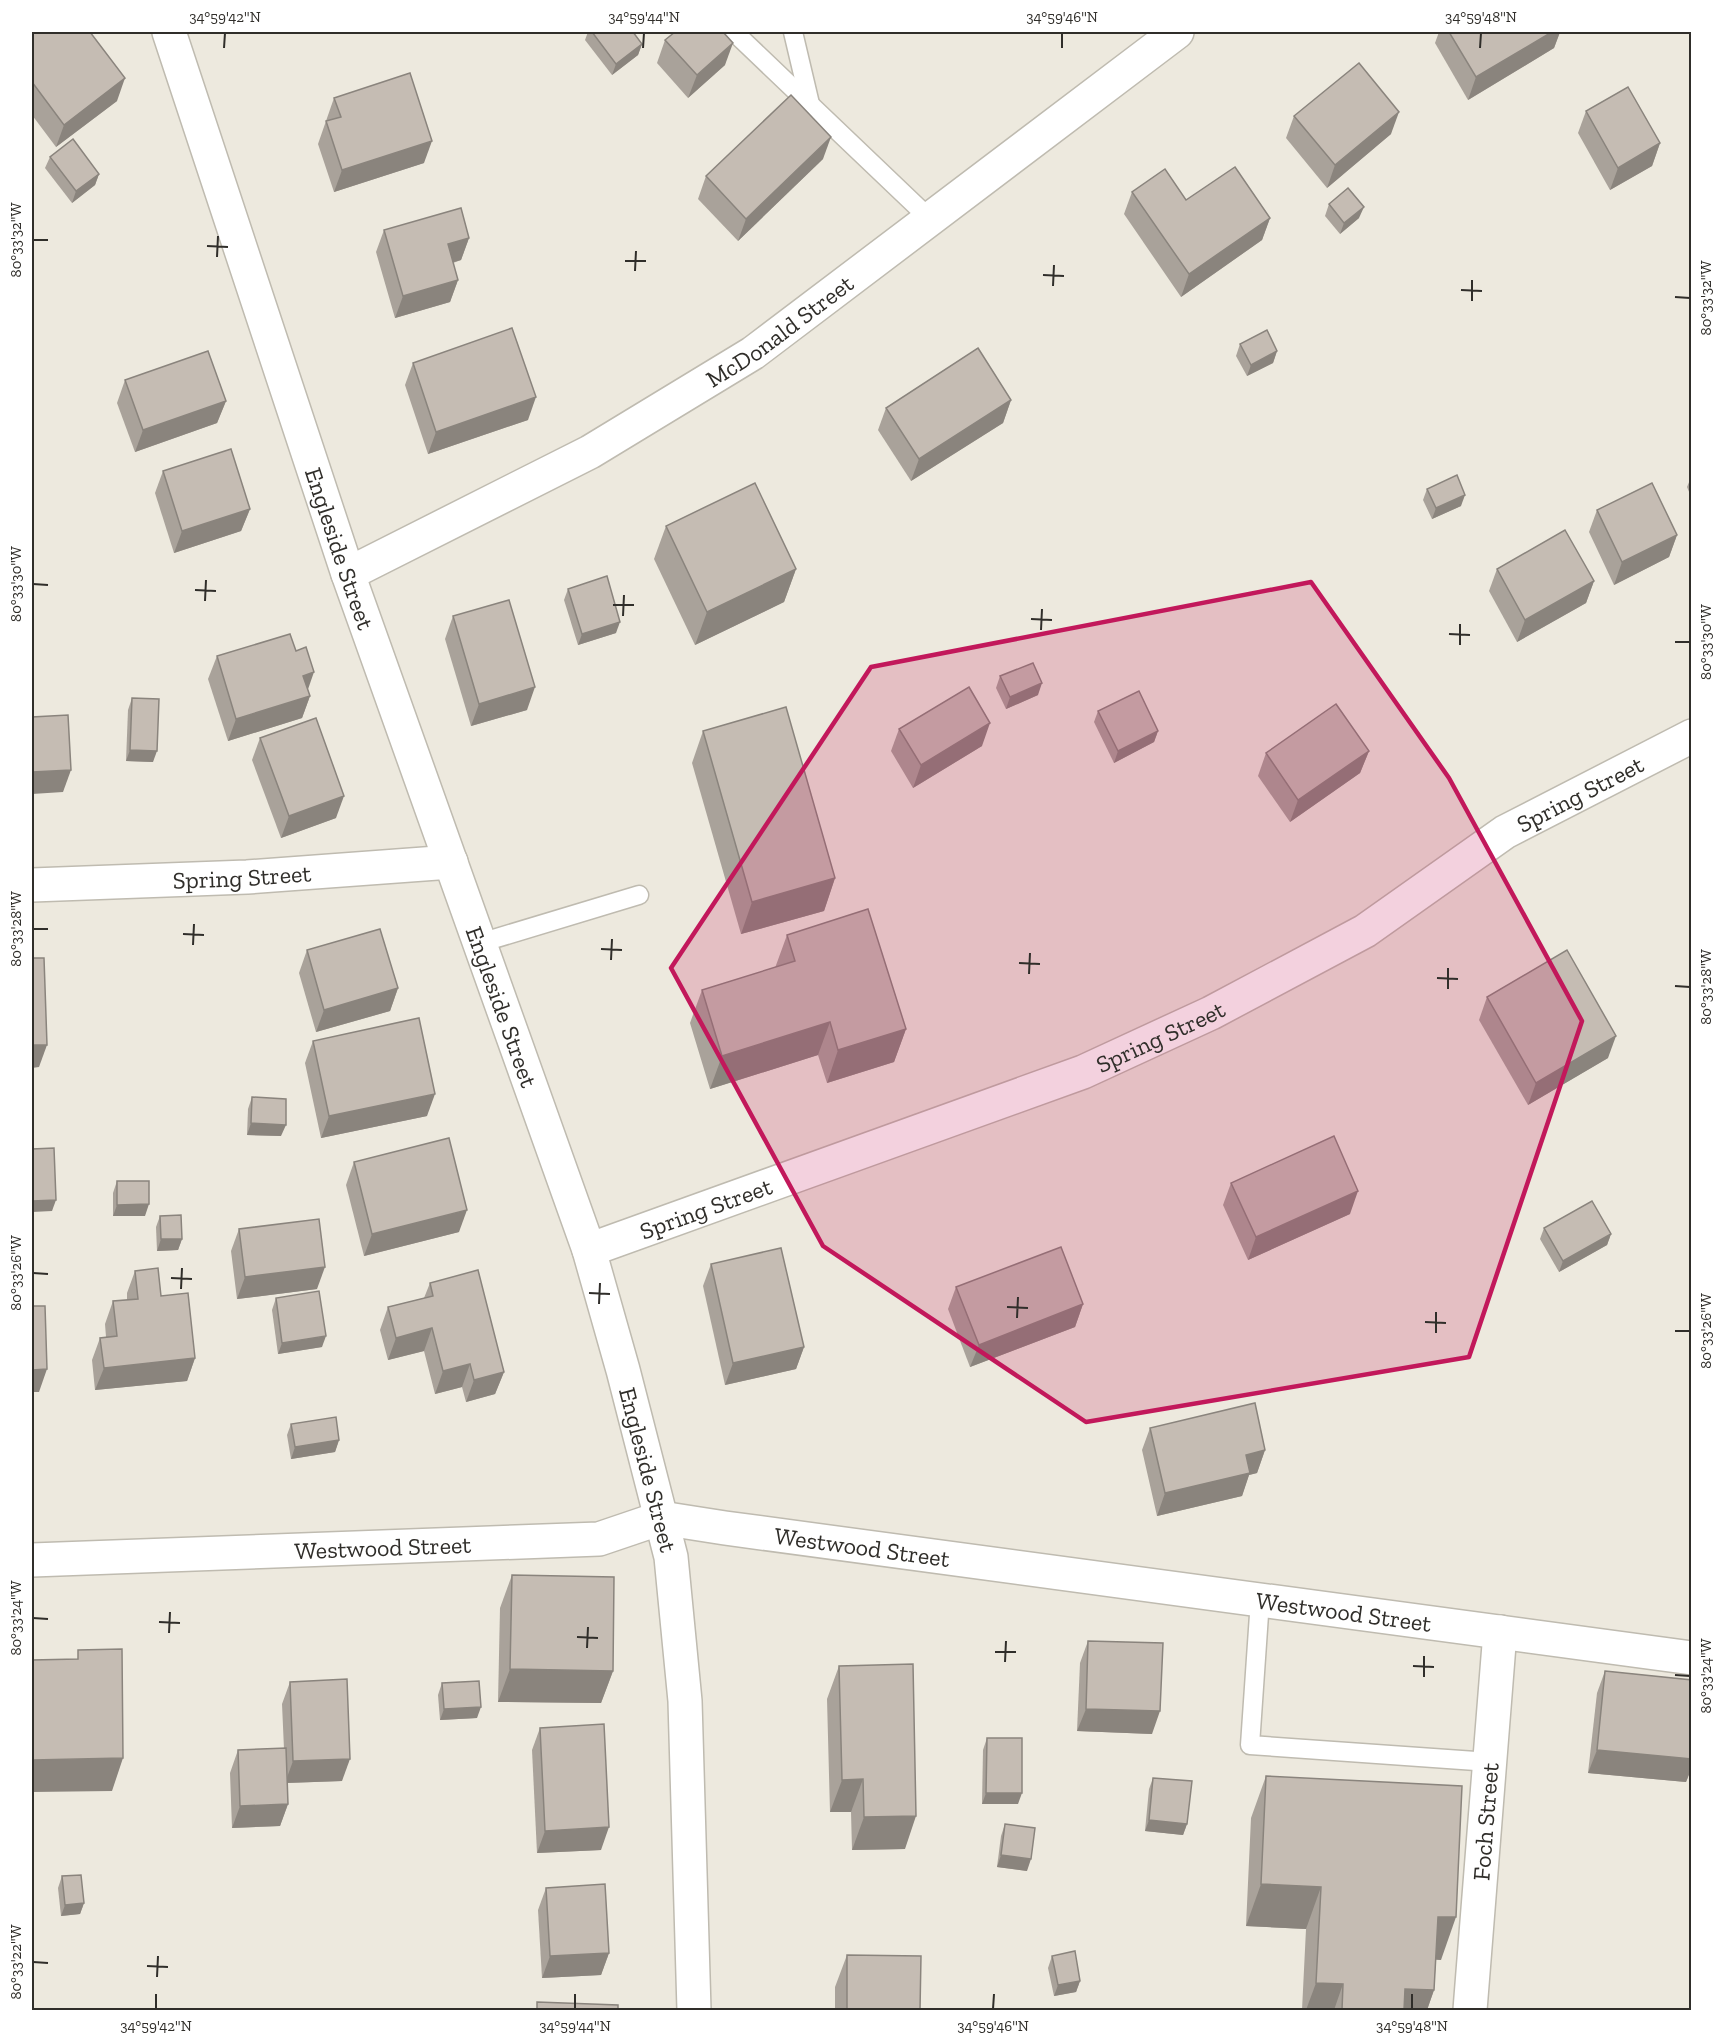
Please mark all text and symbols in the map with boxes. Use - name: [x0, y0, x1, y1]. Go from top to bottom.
- text: 34°59'42"N: [189, 8, 261, 26]
- text: 34°59'44"N: [608, 8, 680, 26]
- text: 34°59'46"N: [1026, 8, 1098, 26]
- text: 34°59'48"N: [1445, 8, 1517, 26]
- text: 80°33'32"W: [7, 203, 25, 277]
- text: 80°33'32"W: [1697, 261, 1715, 335]
- street label: McDonald Street: [700, 268, 859, 393]
- street label: Engleside Street: [299, 464, 381, 633]
- text: 80°33'30"W: [7, 546, 25, 622]
- text: 80°33'30"W: [1697, 604, 1715, 680]
- street label: Spring Street: [1512, 749, 1648, 838]
- street label: Spring Street: [172, 858, 312, 894]
- text: 80°33'28"W: [7, 891, 25, 967]
- street label: Engleside Street: [460, 922, 544, 1091]
- text: 80°33'28"W: [1697, 949, 1715, 1025]
- street label: Spring Street: [1091, 994, 1230, 1079]
- street label: Spring Street: [636, 1171, 776, 1245]
- text: 80°33'26"W: [7, 1235, 25, 1311]
- text: 80°33'26"W: [1697, 1293, 1715, 1369]
- street label: Engleside Street: [613, 1384, 684, 1555]
- street label: Westwood Street: [773, 1520, 952, 1573]
- street label: Westwood Street: [294, 1529, 472, 1565]
- text: 80°33'24"W: [7, 1580, 25, 1656]
- street label: Westwood Street: [1254, 1585, 1433, 1637]
- text: 80°33'24"W: [1697, 1638, 1715, 1714]
- street label: Foch Street: [1466, 1761, 1504, 1882]
- text: 80°33'22"W: [7, 1924, 25, 2000]
- text: 34°59'42"N: [120, 2017, 192, 2035]
- text: 34°59'44"N: [539, 2017, 611, 2035]
- text: 34°59'46"N: [957, 2017, 1029, 2035]
- text: 34°59'48"N: [1376, 2017, 1448, 2035]

